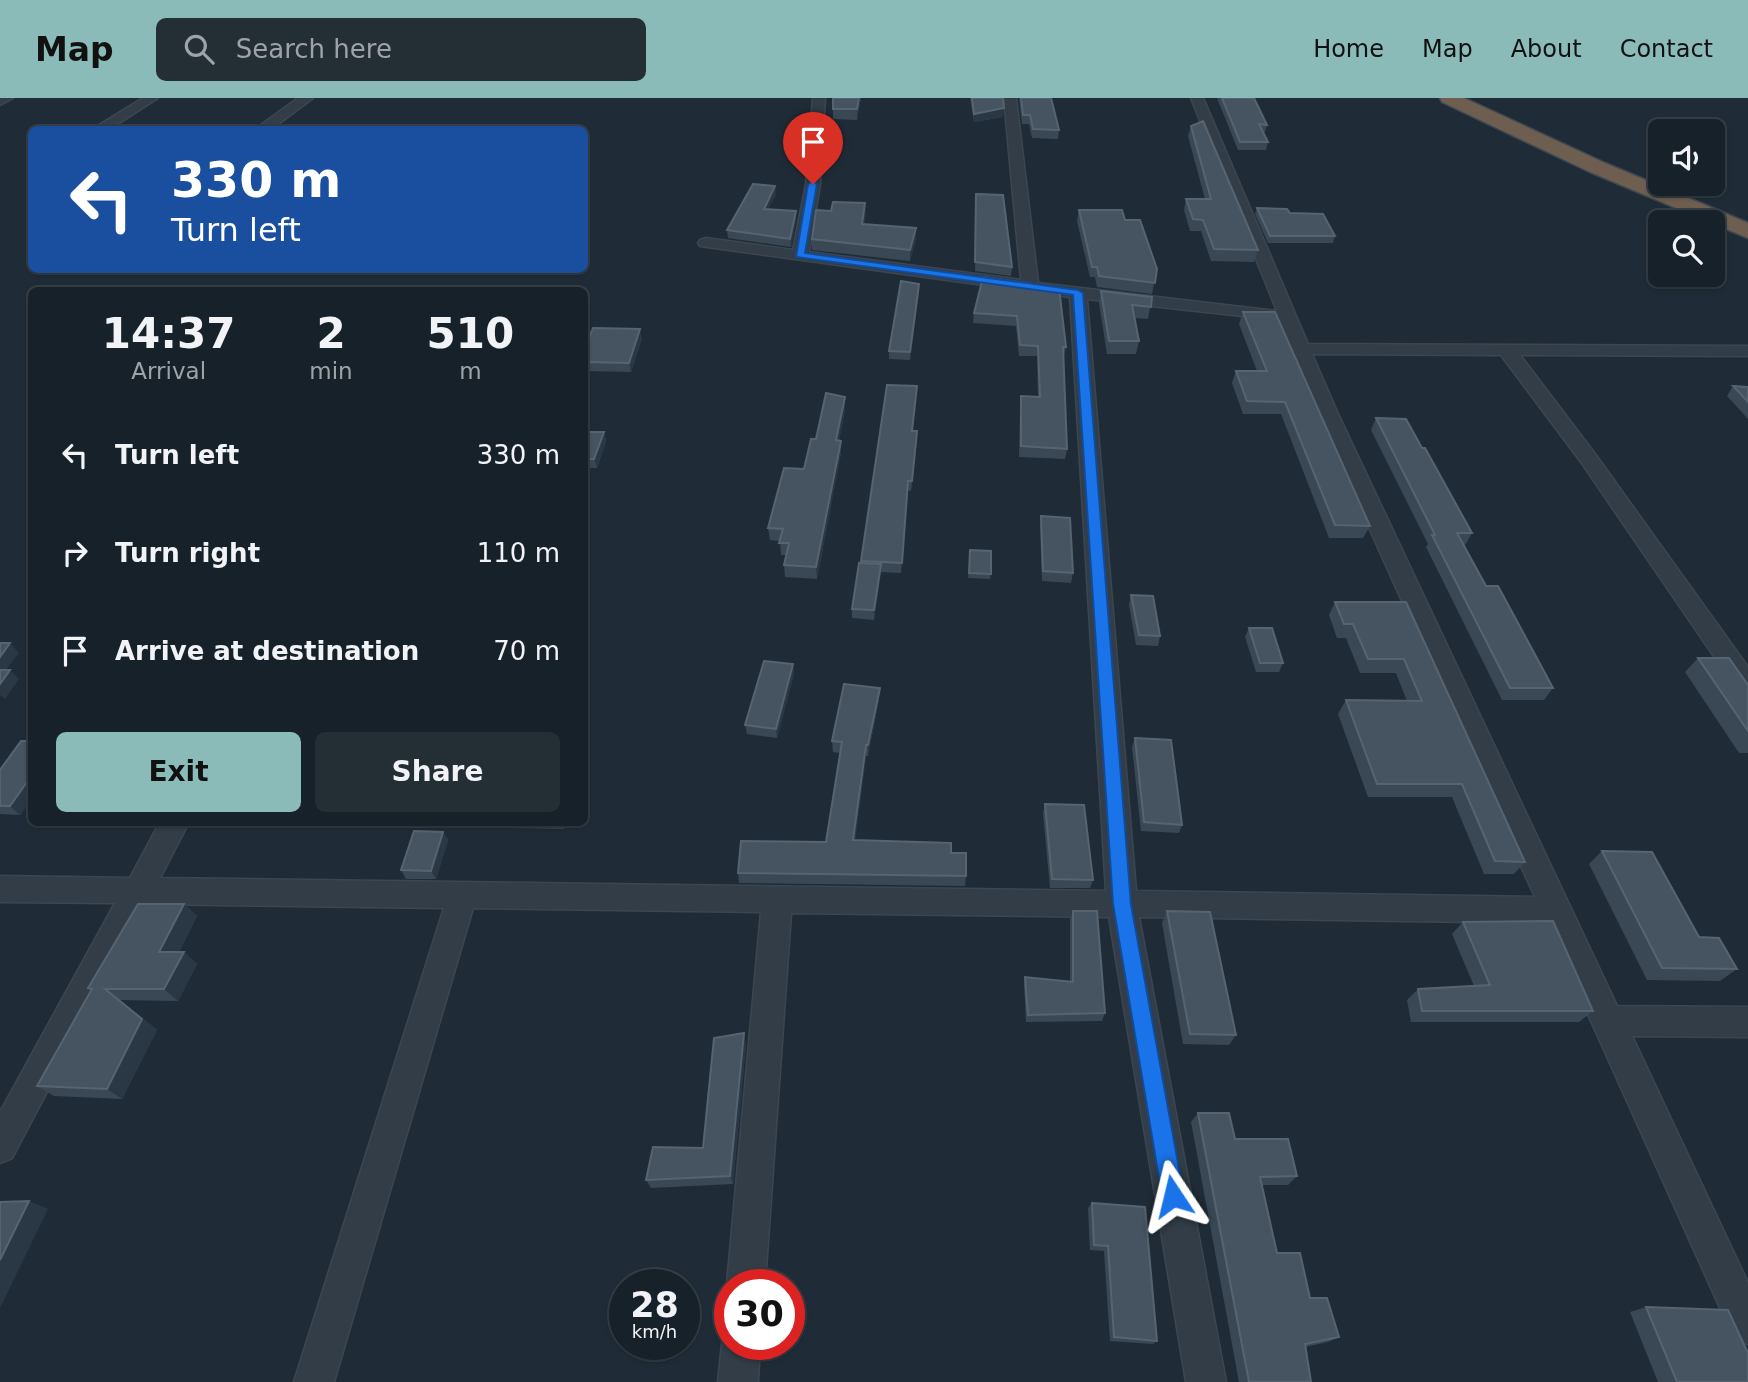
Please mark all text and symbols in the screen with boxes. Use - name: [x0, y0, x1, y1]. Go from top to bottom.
- search box: [156, 18, 646, 81]
- text: Map: [35, 30, 114, 69]
- icon: search: [180, 30, 218, 68]
- text: Search here: [236, 34, 392, 64]
- text: Home: [1313, 35, 1384, 63]
- text: Map: [1422, 35, 1473, 63]
- text: About: [1511, 35, 1582, 63]
- text: Contact: [1620, 35, 1713, 63]
- pin: [783, 112, 843, 184]
- map controls: [1648, 119, 1725, 287]
- button: sound: [1648, 119, 1725, 196]
- icon: arrive: [794, 123, 832, 161]
- text: 330 m: [171, 152, 341, 209]
- icon: left: [56, 154, 147, 245]
- button: search: [1648, 210, 1725, 287]
- text: Turn left: [171, 211, 301, 249]
- text: 14:37: [102, 309, 236, 358]
- text: 2: [316, 309, 346, 358]
- text: 510: [427, 309, 514, 358]
- text: Arrival: [131, 358, 206, 384]
- text: min: [309, 358, 353, 384]
- text: m: [459, 358, 482, 384]
- icon: left: [56, 436, 94, 474]
- text: Turn left: [115, 440, 239, 470]
- text: 330 m: [477, 440, 560, 470]
- icon: right: [56, 534, 94, 572]
- text: Turn right: [115, 538, 260, 568]
- text: 110 m: [477, 538, 560, 568]
- icon: arrive: [56, 632, 94, 670]
- text: Arrive at destination: [115, 636, 419, 666]
- text: 70 m: [493, 636, 560, 666]
- button: Exit: [56, 732, 301, 812]
- button: Share: [315, 732, 560, 812]
- position arrow: [1136, 1159, 1210, 1233]
- speed limit sign: 30: [714, 1269, 805, 1360]
- text: 28: [630, 1285, 679, 1325]
- text: km/h: [632, 1321, 677, 1342]

